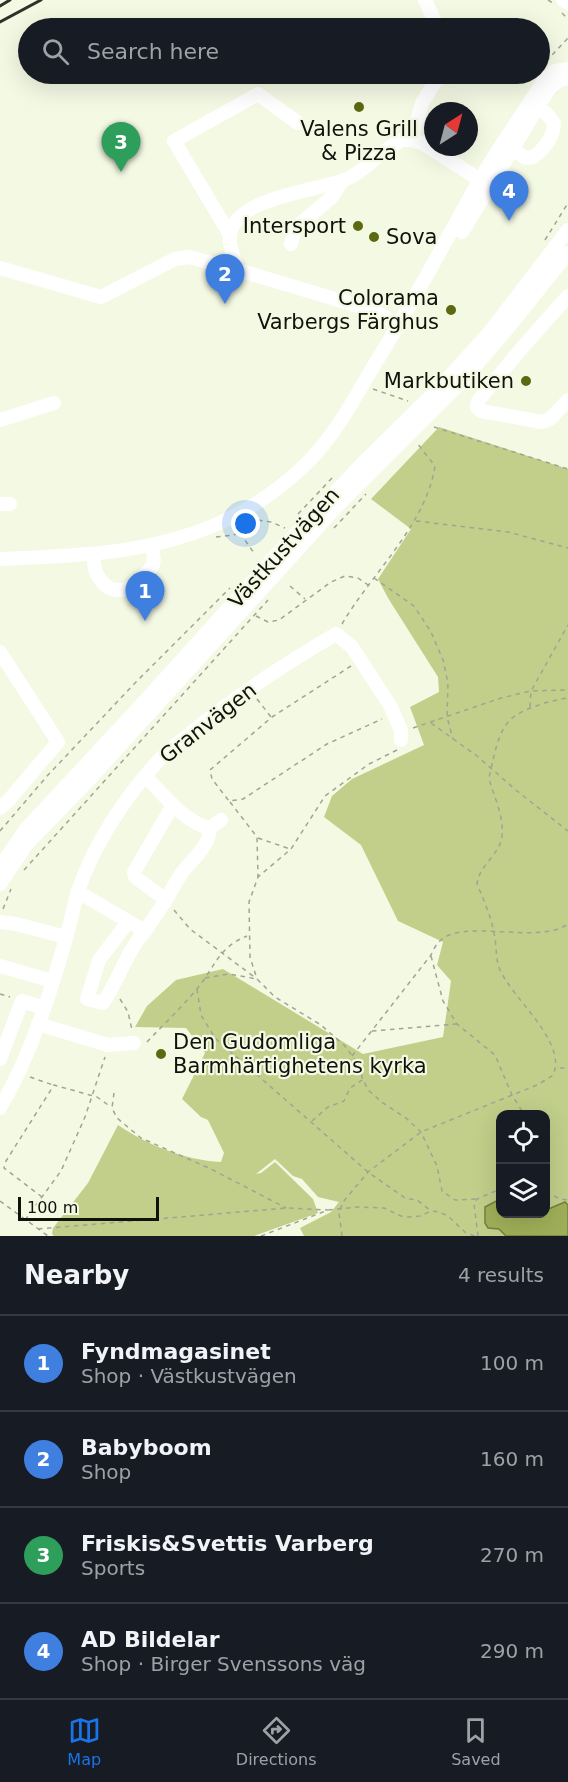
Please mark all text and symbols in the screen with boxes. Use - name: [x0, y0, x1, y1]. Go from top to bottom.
- search box: [18, 18, 550, 84]
- icon: search: [39, 35, 72, 68]
- text: Search here: [87, 39, 219, 64]
- marker: Valens Grill & Pizza: [352, 100, 366, 114]
- north arrow: [424, 102, 478, 156]
- place label: Valens Grill & Pizza: [300, 117, 418, 165]
- pin: 3: [102, 122, 140, 172]
- pin: 4: [490, 172, 528, 221]
- place label: Intersport: [243, 214, 346, 238]
- marker: Intersport: [351, 219, 365, 233]
- place label: Sova: [386, 225, 437, 249]
- marker: Sova: [367, 230, 381, 244]
- pin: 2: [206, 254, 244, 304]
- place label: Colorama Varbergs Färghus: [257, 286, 439, 334]
- marker: Colorama Varbergs Färghus: [444, 303, 458, 317]
- place label: Markbutiken: [384, 369, 514, 393]
- marker: Markbutiken: [519, 374, 533, 388]
- street label: Västkustvägen: [224, 483, 344, 613]
- your location: [231, 509, 260, 538]
- pin: 1: [126, 572, 164, 621]
- street label: Granvägen: [155, 678, 261, 768]
- place label: Den Gudomliga Barmhärtighetens kyrka: [173, 1030, 427, 1078]
- marker: Den Gudomliga Barmhärtighetens kyrka: [154, 1047, 168, 1061]
- map controls: [496, 1110, 550, 1218]
- button: locate: [496, 1110, 550, 1164]
- button: layers: [496, 1164, 550, 1218]
- scale bar: [18, 1194, 159, 1222]
- text: 100 m: [27, 1198, 78, 1217]
- text: Nearby: [24, 1260, 129, 1290]
- text: 4 results: [458, 1263, 544, 1287]
- text: Fyndmagasinet: [81, 1339, 271, 1364]
- text: 1: [37, 1351, 50, 1375]
- text: 100 m: [480, 1351, 544, 1375]
- text: Shop · Västkustvägen: [81, 1364, 297, 1388]
- text: Babyboom: [81, 1435, 212, 1460]
- text: 2: [37, 1447, 50, 1471]
- text: 160 m: [480, 1447, 544, 1471]
- text: Shop: [81, 1460, 131, 1484]
- text: Friskis&Svettis Varberg: [81, 1531, 374, 1556]
- text: 3: [37, 1543, 50, 1567]
- text: 270 m: [480, 1543, 544, 1567]
- text: Sports: [81, 1556, 145, 1580]
- text: AD Bildelar: [81, 1627, 220, 1652]
- text: 4: [37, 1639, 50, 1663]
- text: 290 m: [480, 1639, 544, 1663]
- text: Shop · Birger Svenssons väg: [81, 1652, 366, 1676]
- tab: Map: [67, 1714, 101, 1769]
- tab: Directions: [236, 1714, 316, 1769]
- tab: Saved: [451, 1714, 501, 1769]

